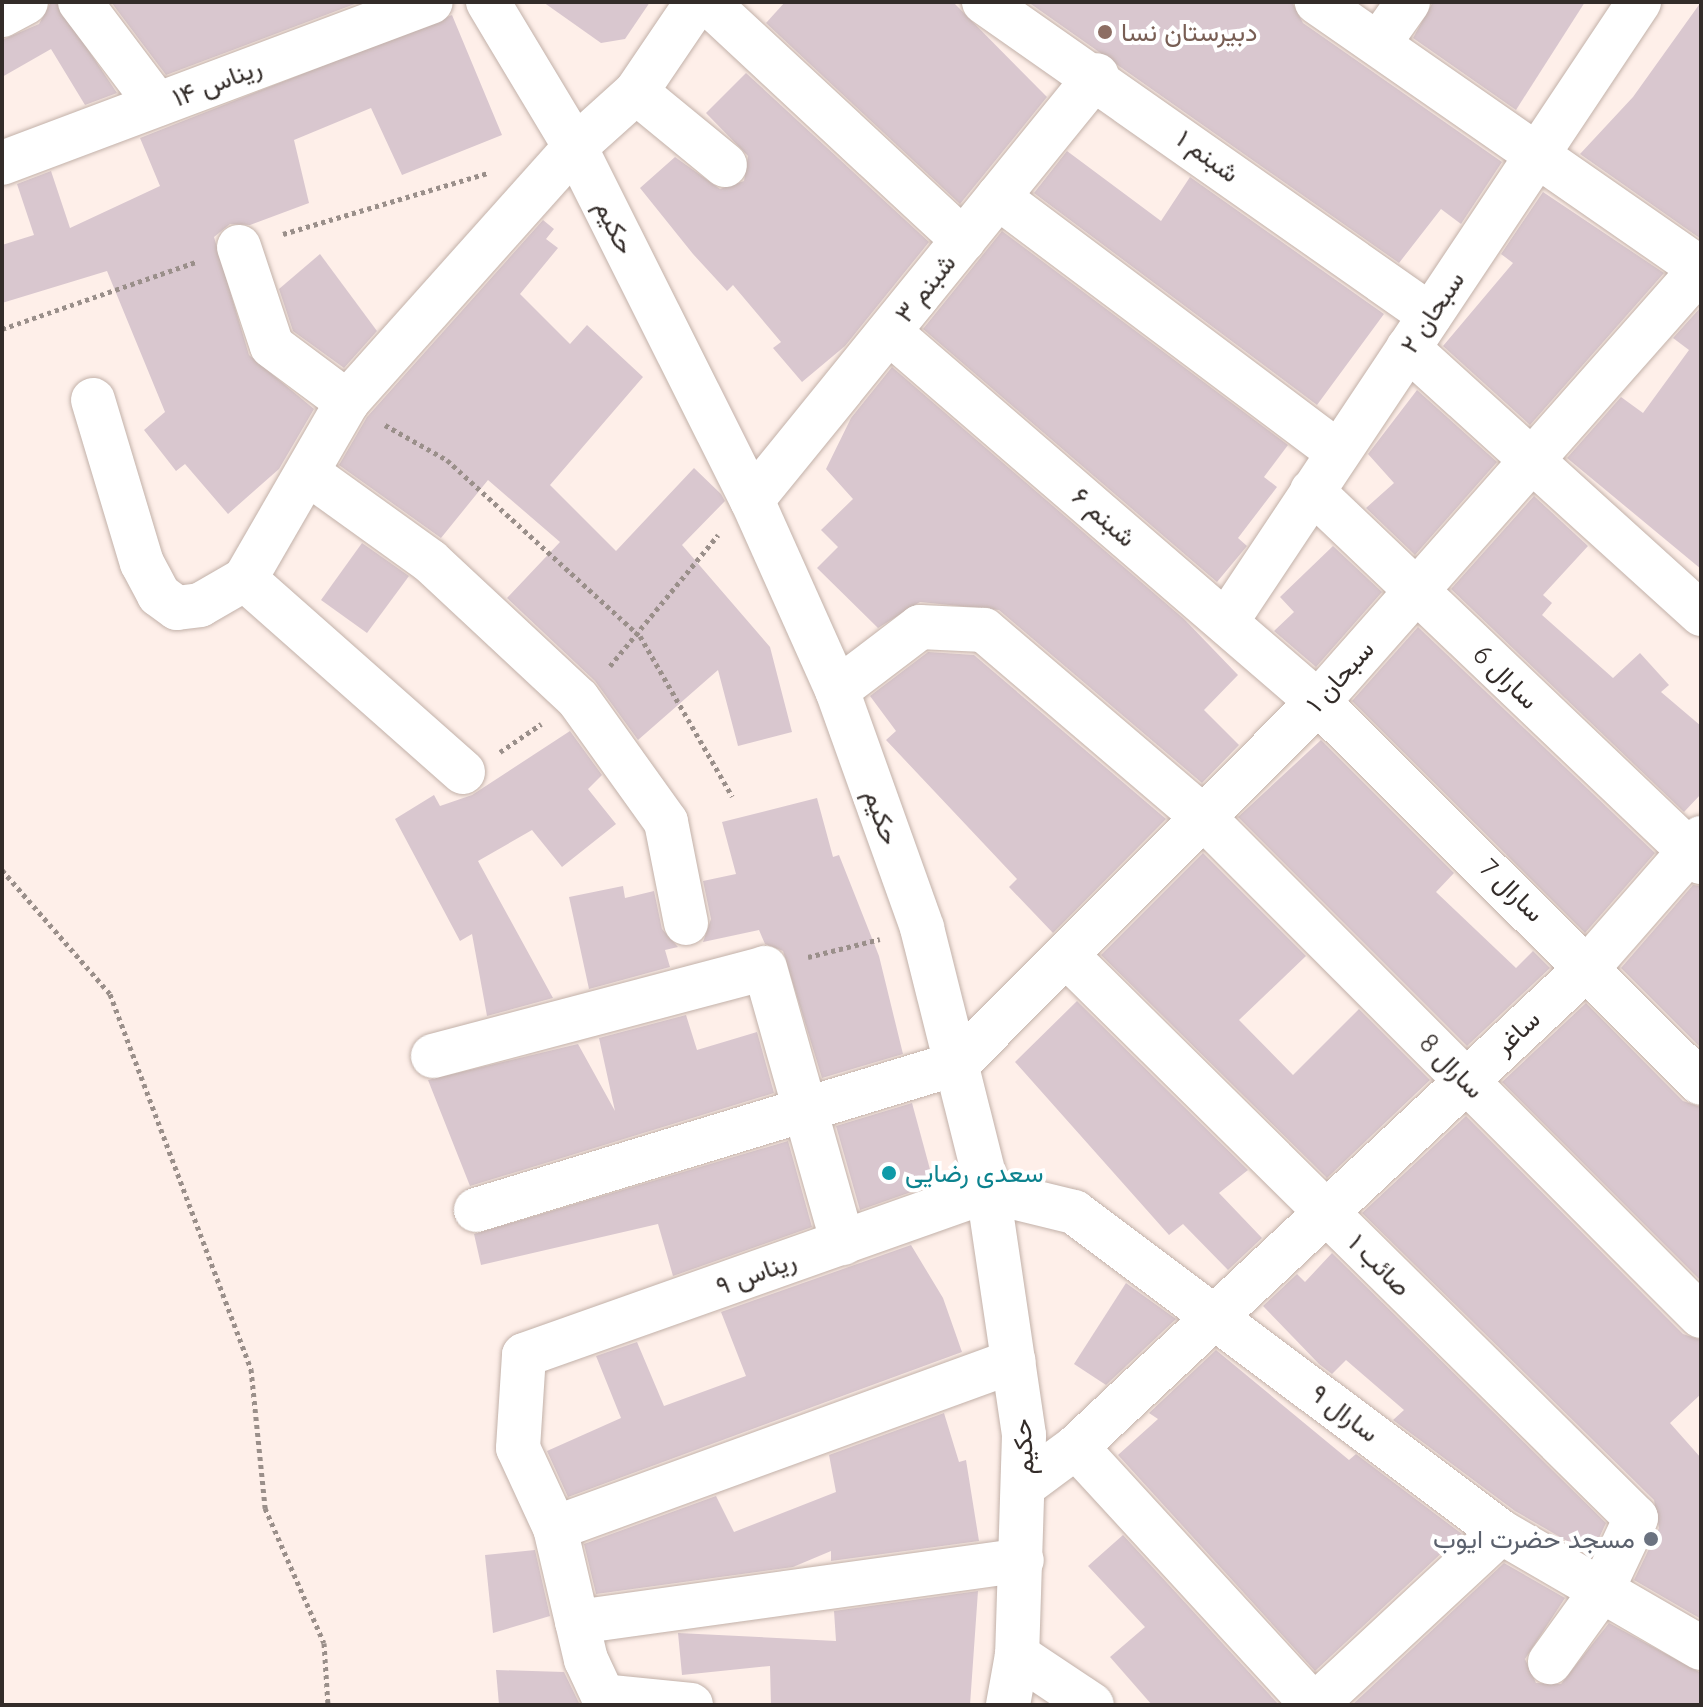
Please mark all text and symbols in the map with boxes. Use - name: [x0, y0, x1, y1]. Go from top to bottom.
- place label: دبیرستان نسا: [1121, 16, 1258, 48]
- marker: دبیرستان نسا: [1096, 23, 1114, 41]
- street label: ریناس ۱۴: [168, 51, 266, 113]
- street label: شبنم ۱: [1171, 123, 1245, 189]
- street label: حکیم: [588, 195, 642, 259]
- street label: شبنم ۳: [888, 247, 962, 329]
- street label: سبحان ۲: [1393, 265, 1471, 359]
- street label: شبنم ۶: [1066, 481, 1142, 553]
- street label: سبحان ۱: [1300, 634, 1380, 718]
- street label: سارال 6: [1467, 639, 1545, 715]
- street label: حکیم: [858, 785, 906, 849]
- street label: سارال 7: [1473, 852, 1551, 928]
- street label: ساغر: [1488, 1003, 1546, 1061]
- street label: سارال 8: [1413, 1027, 1491, 1105]
- place label: سعدی رضایی: [905, 1157, 1044, 1189]
- marker: سعدی رضایی: [880, 1164, 898, 1182]
- street label: صائب ۱: [1342, 1227, 1418, 1303]
- street label: ریناس ۹: [712, 1244, 800, 1302]
- street label: سارال ۹: [1305, 1377, 1385, 1449]
- street label: حکیم: [1005, 1418, 1041, 1476]
- place label: مسجد حضرت ایوب: [1433, 1523, 1635, 1555]
- marker: مسجد حضرت ایوب: [1642, 1530, 1660, 1548]

